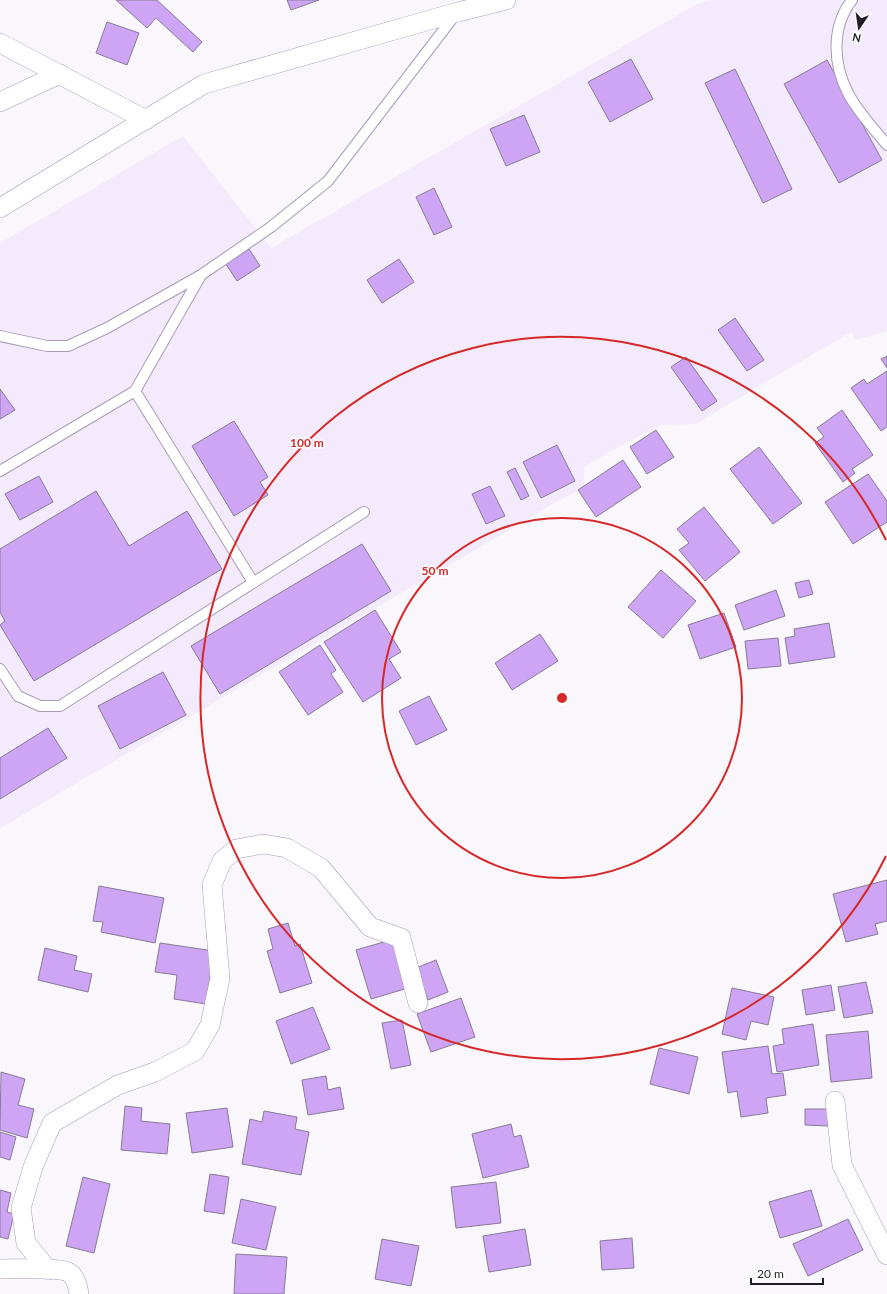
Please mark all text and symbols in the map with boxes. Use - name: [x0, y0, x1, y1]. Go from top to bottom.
- north arrow: [839, 8, 879, 48]
- text: N: [851, 31, 862, 46]
- text: 100 m: [290, 435, 324, 450]
- text: 50 m: [422, 563, 448, 578]
- centre of rings: [555, 691, 569, 705]
- scale bar: [751, 1260, 823, 1286]
- text: 20 m: [757, 1266, 784, 1281]

